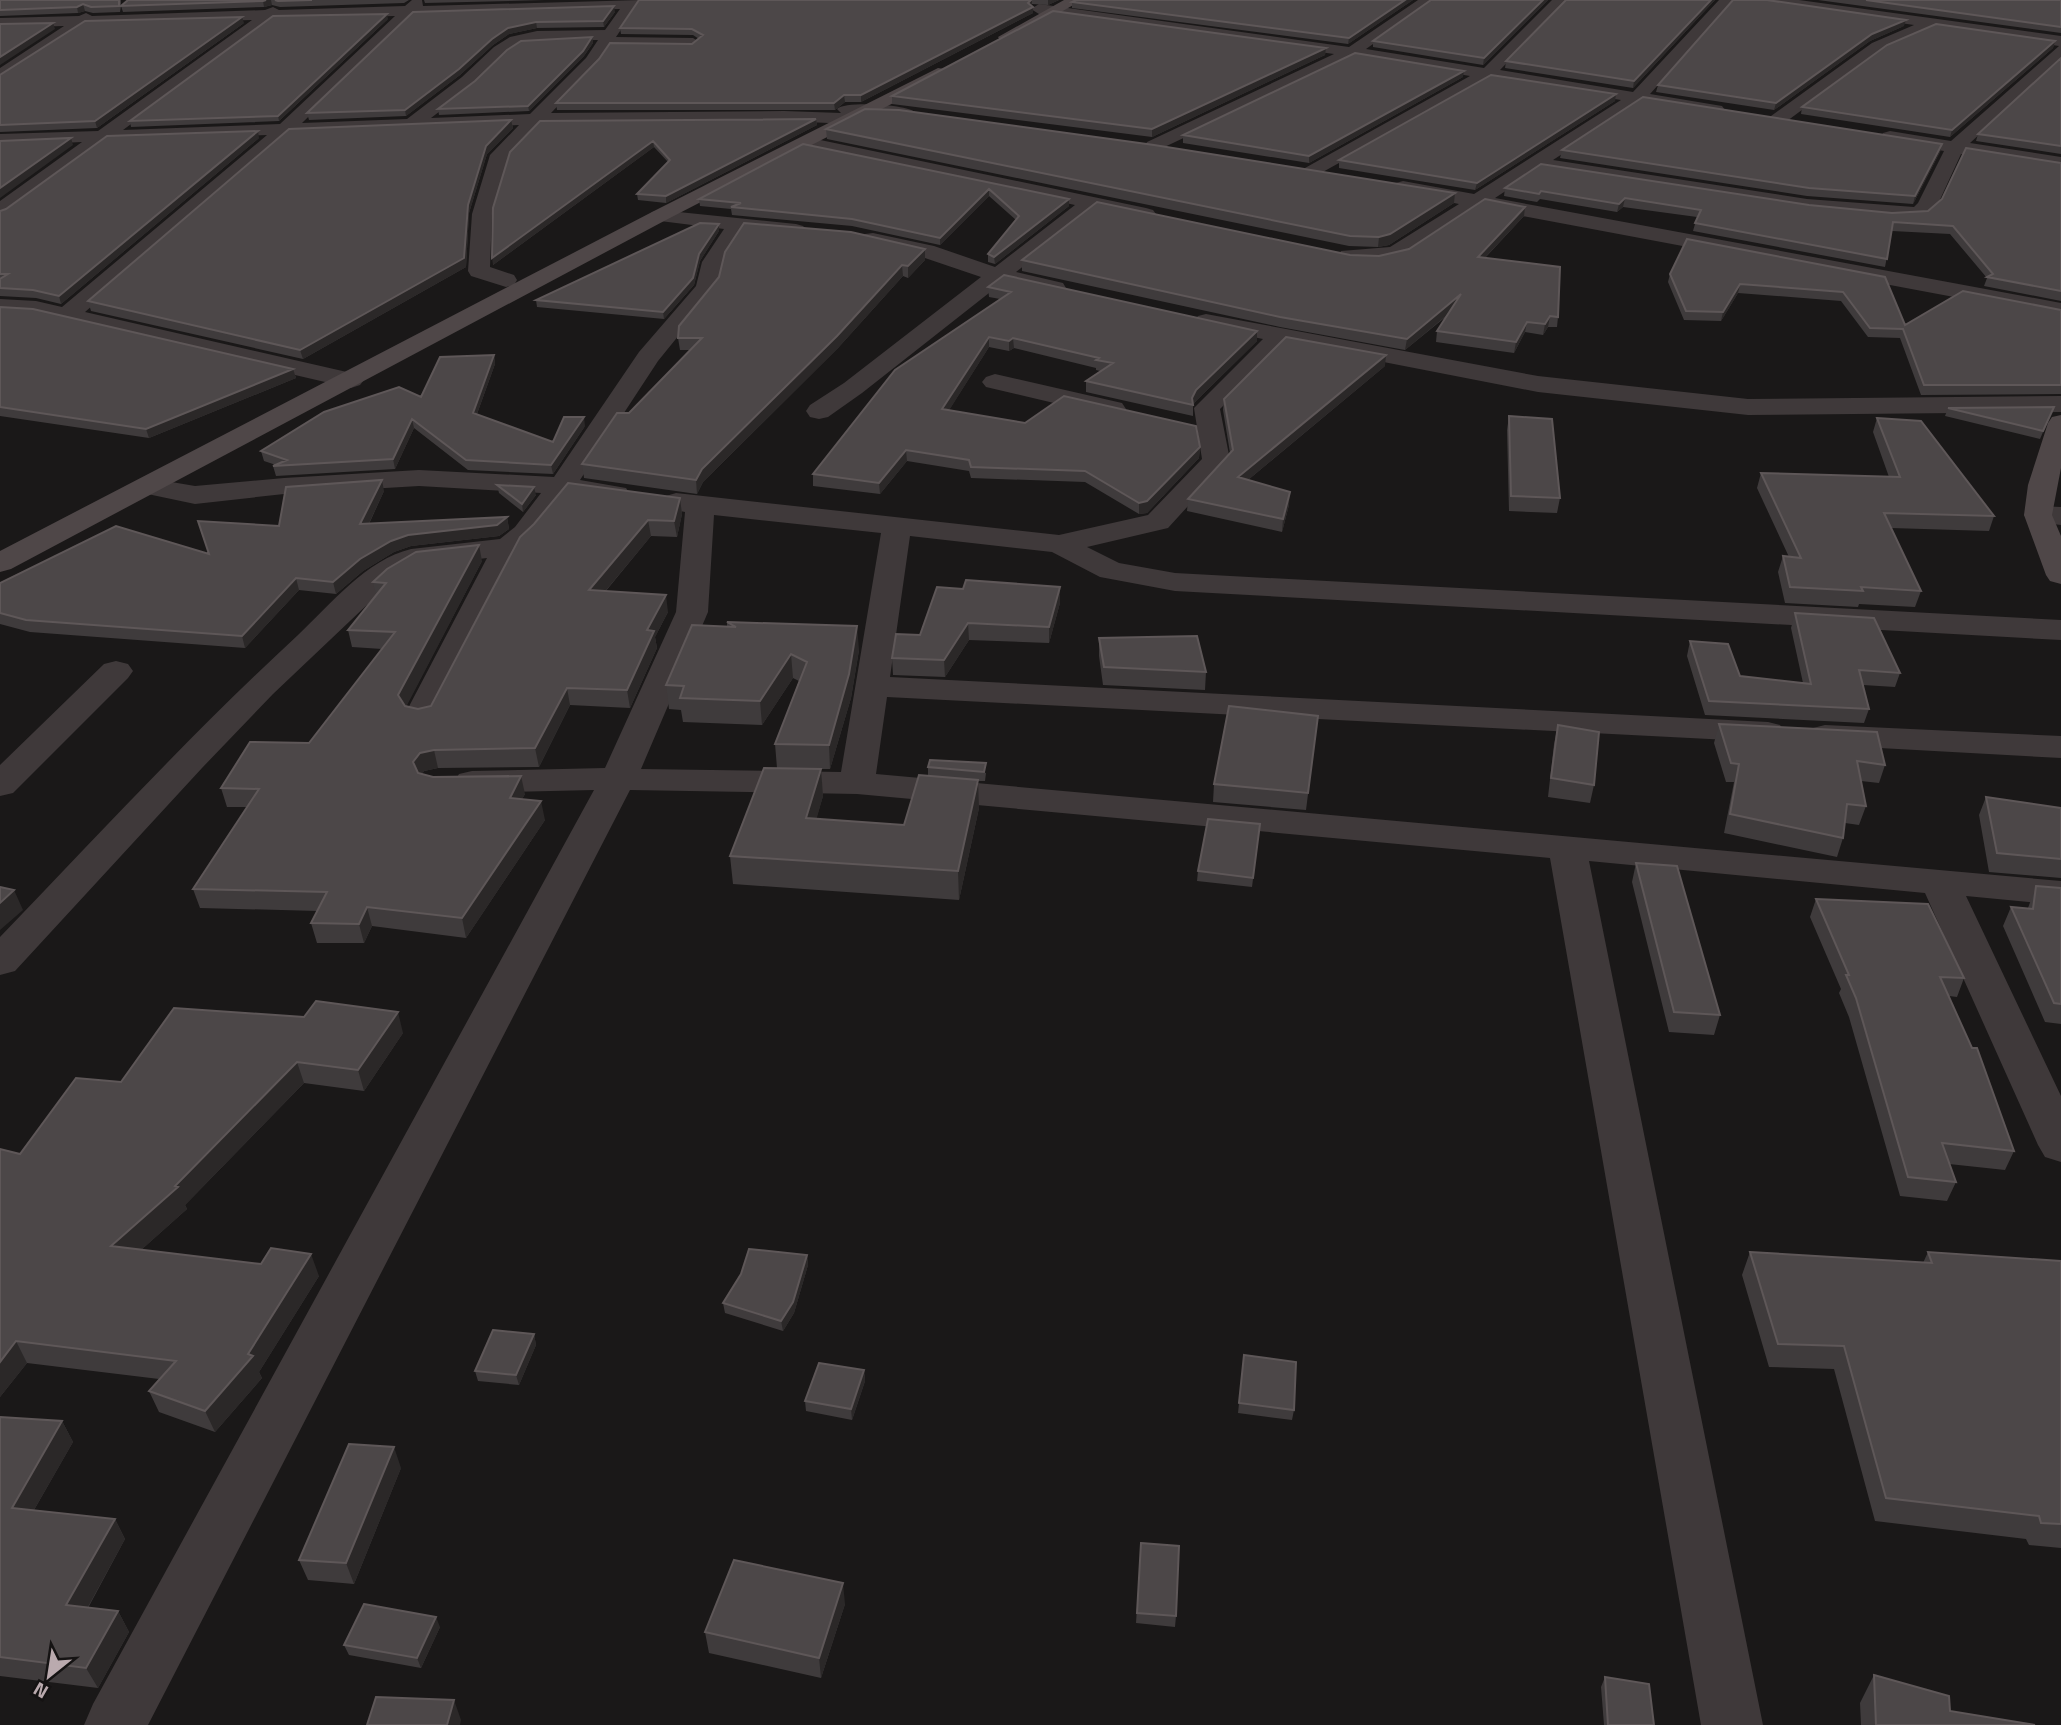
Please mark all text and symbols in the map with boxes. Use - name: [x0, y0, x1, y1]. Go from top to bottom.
- north arrow: [14, 1641, 84, 1711]
- text: N: [27, 1675, 53, 1707]

